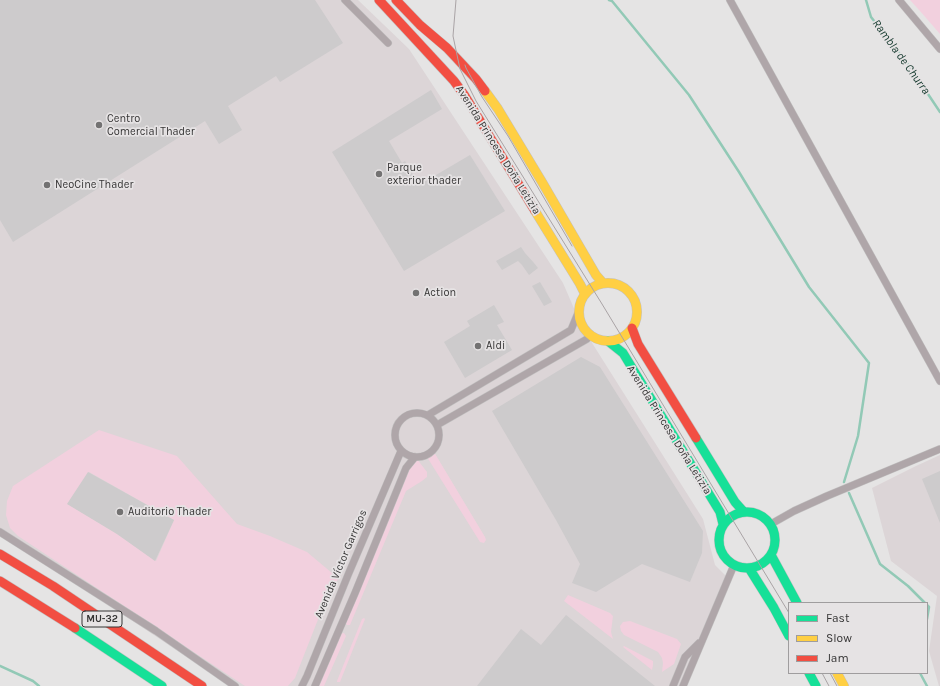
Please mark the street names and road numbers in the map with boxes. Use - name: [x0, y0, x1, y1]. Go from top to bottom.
- street label: Avenida Princesa Doña Letizia: [453, 83, 543, 217]
- street label: Avenida Princesa Doña Letizia: [624, 363, 714, 497]
- street label: Avenida Víctor Garrigos: [312, 508, 370, 620]
- road number: MU-32: [82, 611, 122, 627]

